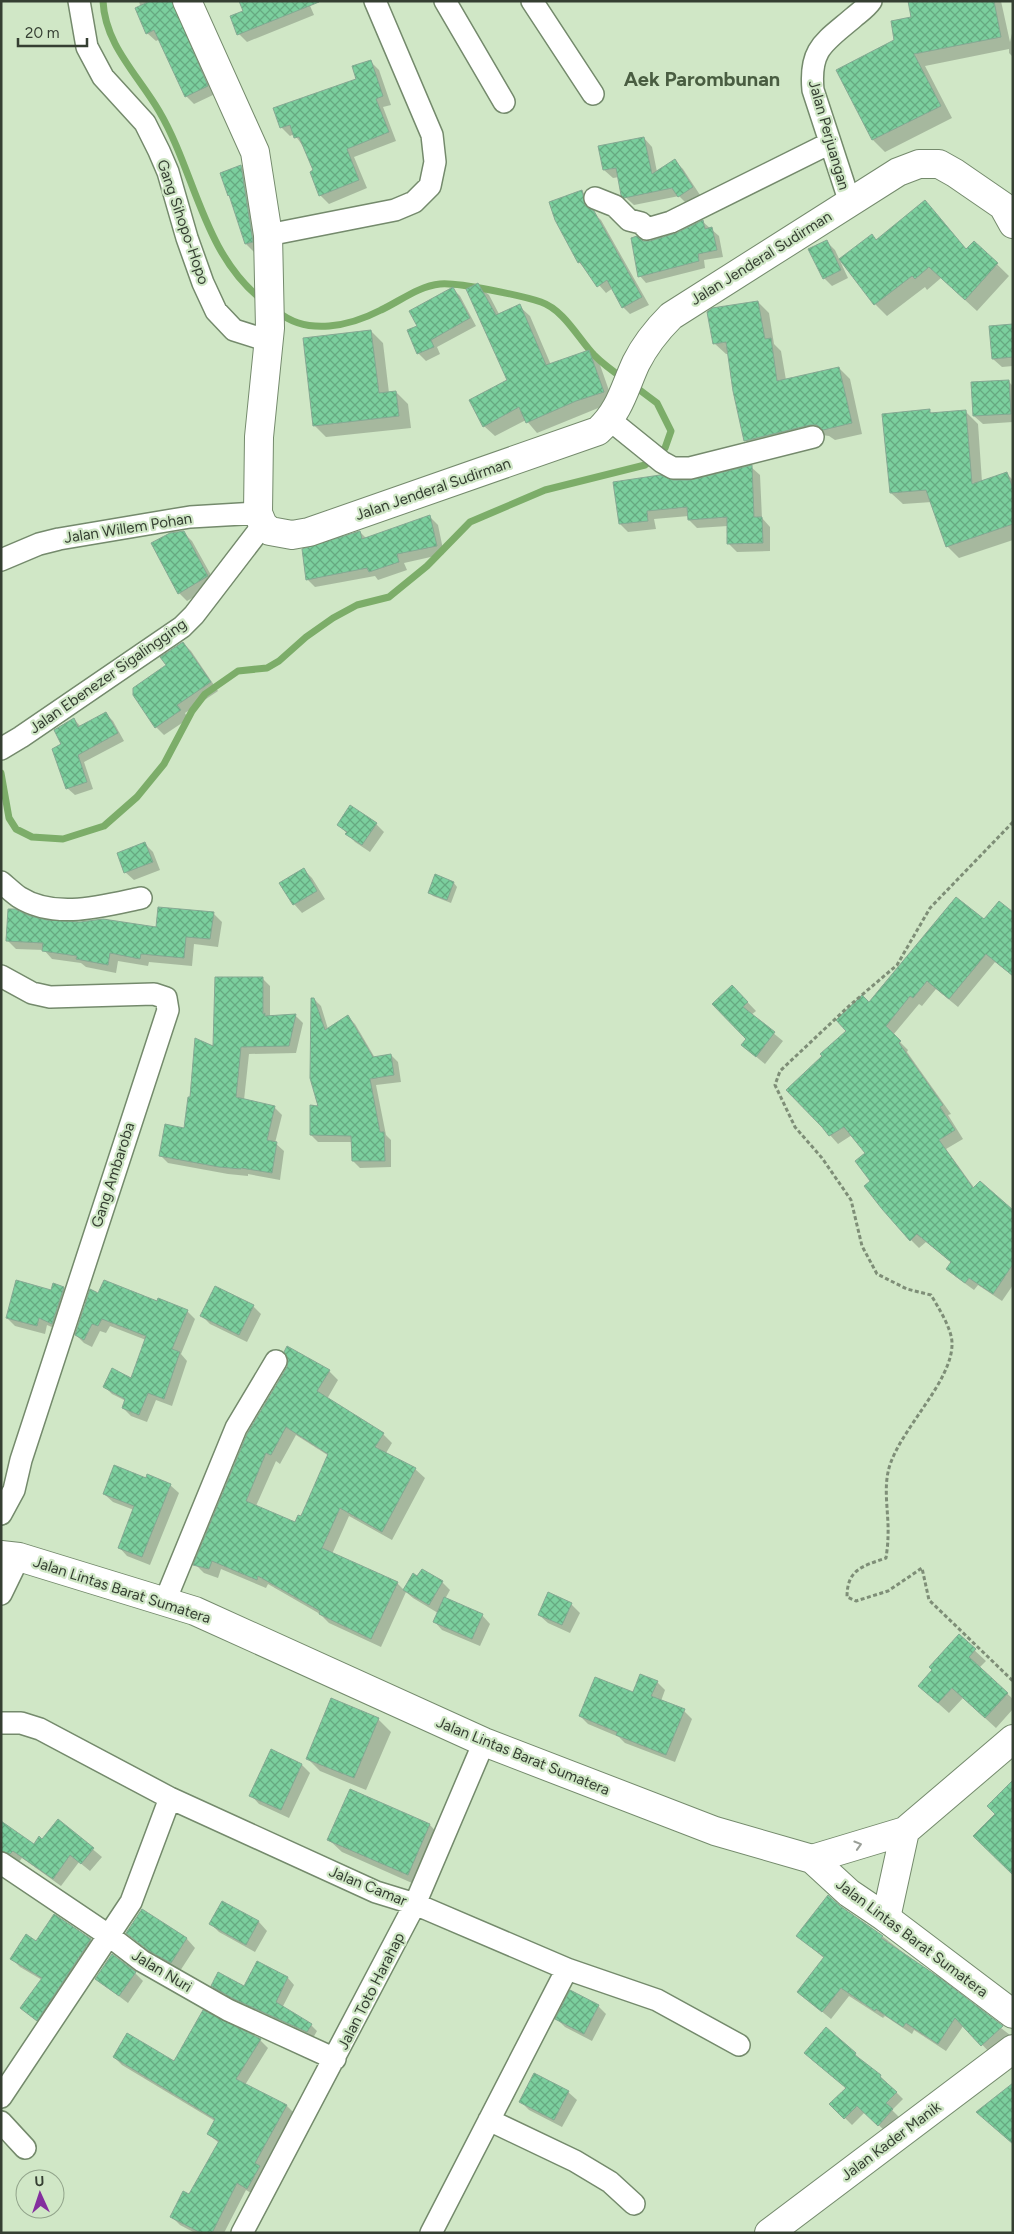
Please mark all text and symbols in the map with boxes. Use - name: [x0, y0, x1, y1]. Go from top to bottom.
- scale bar: [18, 15, 86, 47]
- text: 20 m: [25, 24, 59, 42]
- district label: Aek Parombunan: [624, 67, 780, 91]
- street label: Jalan Perjuangan: [805, 78, 853, 192]
- street label: Gang Sihopo-Hopo: [153, 157, 213, 287]
- street label: Jalan Jenderal Sudirman: [687, 207, 835, 309]
- street label: Jalan Jenderal Sudirman: [353, 454, 513, 524]
- street label: Jalan Willem Pohan: [63, 509, 193, 547]
- street label: Jalan Ebenezer Sigalingging: [26, 615, 190, 737]
- street label: Gang Ambaroba: [88, 1120, 138, 1230]
- street label: Jalan Lintas Barat Sumatera: [31, 1553, 213, 1627]
- street label: Jalan Lintas Barat Sumatera: [434, 1713, 612, 1799]
- one-way arrow: [854, 1840, 862, 1850]
- street label: Jalan Camar: [326, 1862, 410, 1910]
- street label: Jalan Lintas Barat Sumatera: [833, 1875, 991, 2001]
- street label: Jalan Toto Harahap: [334, 1929, 408, 2053]
- street label: Jalan Nuri: [129, 1946, 195, 1996]
- street label: Jalan Kader Manik: [838, 2097, 945, 2184]
- north arrow: [15, 2169, 65, 2219]
- text: U: [34, 2173, 45, 2190]

